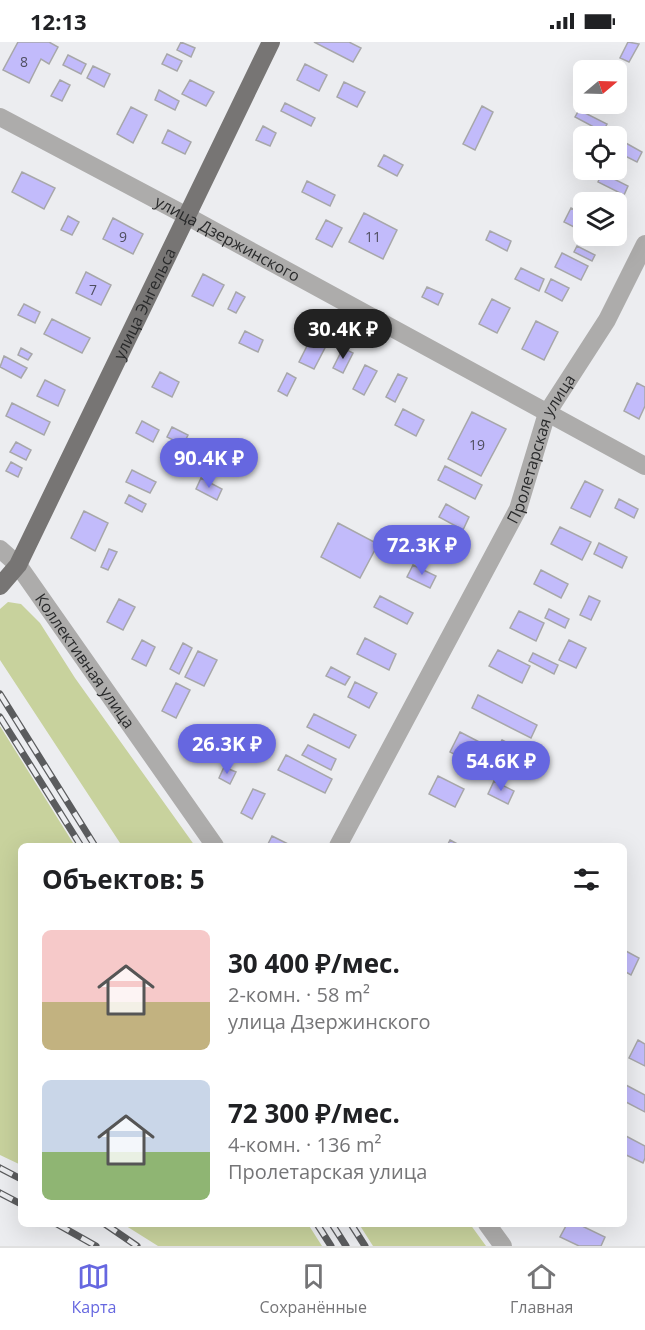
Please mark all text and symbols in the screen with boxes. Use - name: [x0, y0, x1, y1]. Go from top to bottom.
- text: 12:13: [30, 6, 87, 36]
- house number: 8: [20, 52, 28, 71]
- north arrow: [573, 60, 627, 114]
- map controls: [573, 60, 627, 246]
- button: locate: [573, 126, 627, 180]
- street label: улица Дзержинского: [151, 190, 304, 287]
- button: layers: [573, 192, 627, 246]
- house number: 9: [119, 227, 127, 246]
- house number: 11: [365, 227, 381, 246]
- street label: улица Энгельса: [108, 244, 181, 363]
- house number: 7: [89, 280, 97, 299]
- pin: 30.4K ₽: [288, 309, 398, 360]
- text: 30.4K ₽: [308, 315, 378, 342]
- street label: Пролетарская улица: [501, 370, 580, 527]
- house number: 19: [469, 435, 485, 454]
- pin: 90.4K ₽: [154, 438, 264, 489]
- text: 90.4K ₽: [174, 444, 244, 471]
- pin: 72.3K ₽: [367, 525, 477, 576]
- text: 72.3K ₽: [387, 531, 457, 558]
- street label: Коллективная улица: [30, 589, 140, 733]
- pin: 26.3K ₽: [172, 724, 282, 775]
- text: 26.3K ₽: [192, 730, 262, 757]
- pin: 54.6K ₽: [446, 741, 556, 792]
- text: 54.6K ₽: [466, 747, 536, 774]
- text: Объектов: 5: [42, 861, 205, 897]
- icon: filters: [570, 863, 603, 896]
- text: 30 400 ₽/мес.: [228, 945, 400, 981]
- icon: home: [90, 954, 162, 1026]
- text: 2-комн. · 58 m²: [228, 981, 370, 1008]
- text: улица Дзержинского: [228, 1008, 431, 1035]
- text: 72 300 ₽/мес.: [228, 1095, 400, 1131]
- icon: home: [90, 1104, 162, 1176]
- text: 4-комн. · 136 m²: [228, 1131, 381, 1158]
- text: Пролетарская улица: [228, 1158, 427, 1185]
- tab: Карта: [72, 1260, 116, 1318]
- tab: Сохранённые: [260, 1260, 367, 1318]
- tab: Главная: [510, 1260, 573, 1318]

